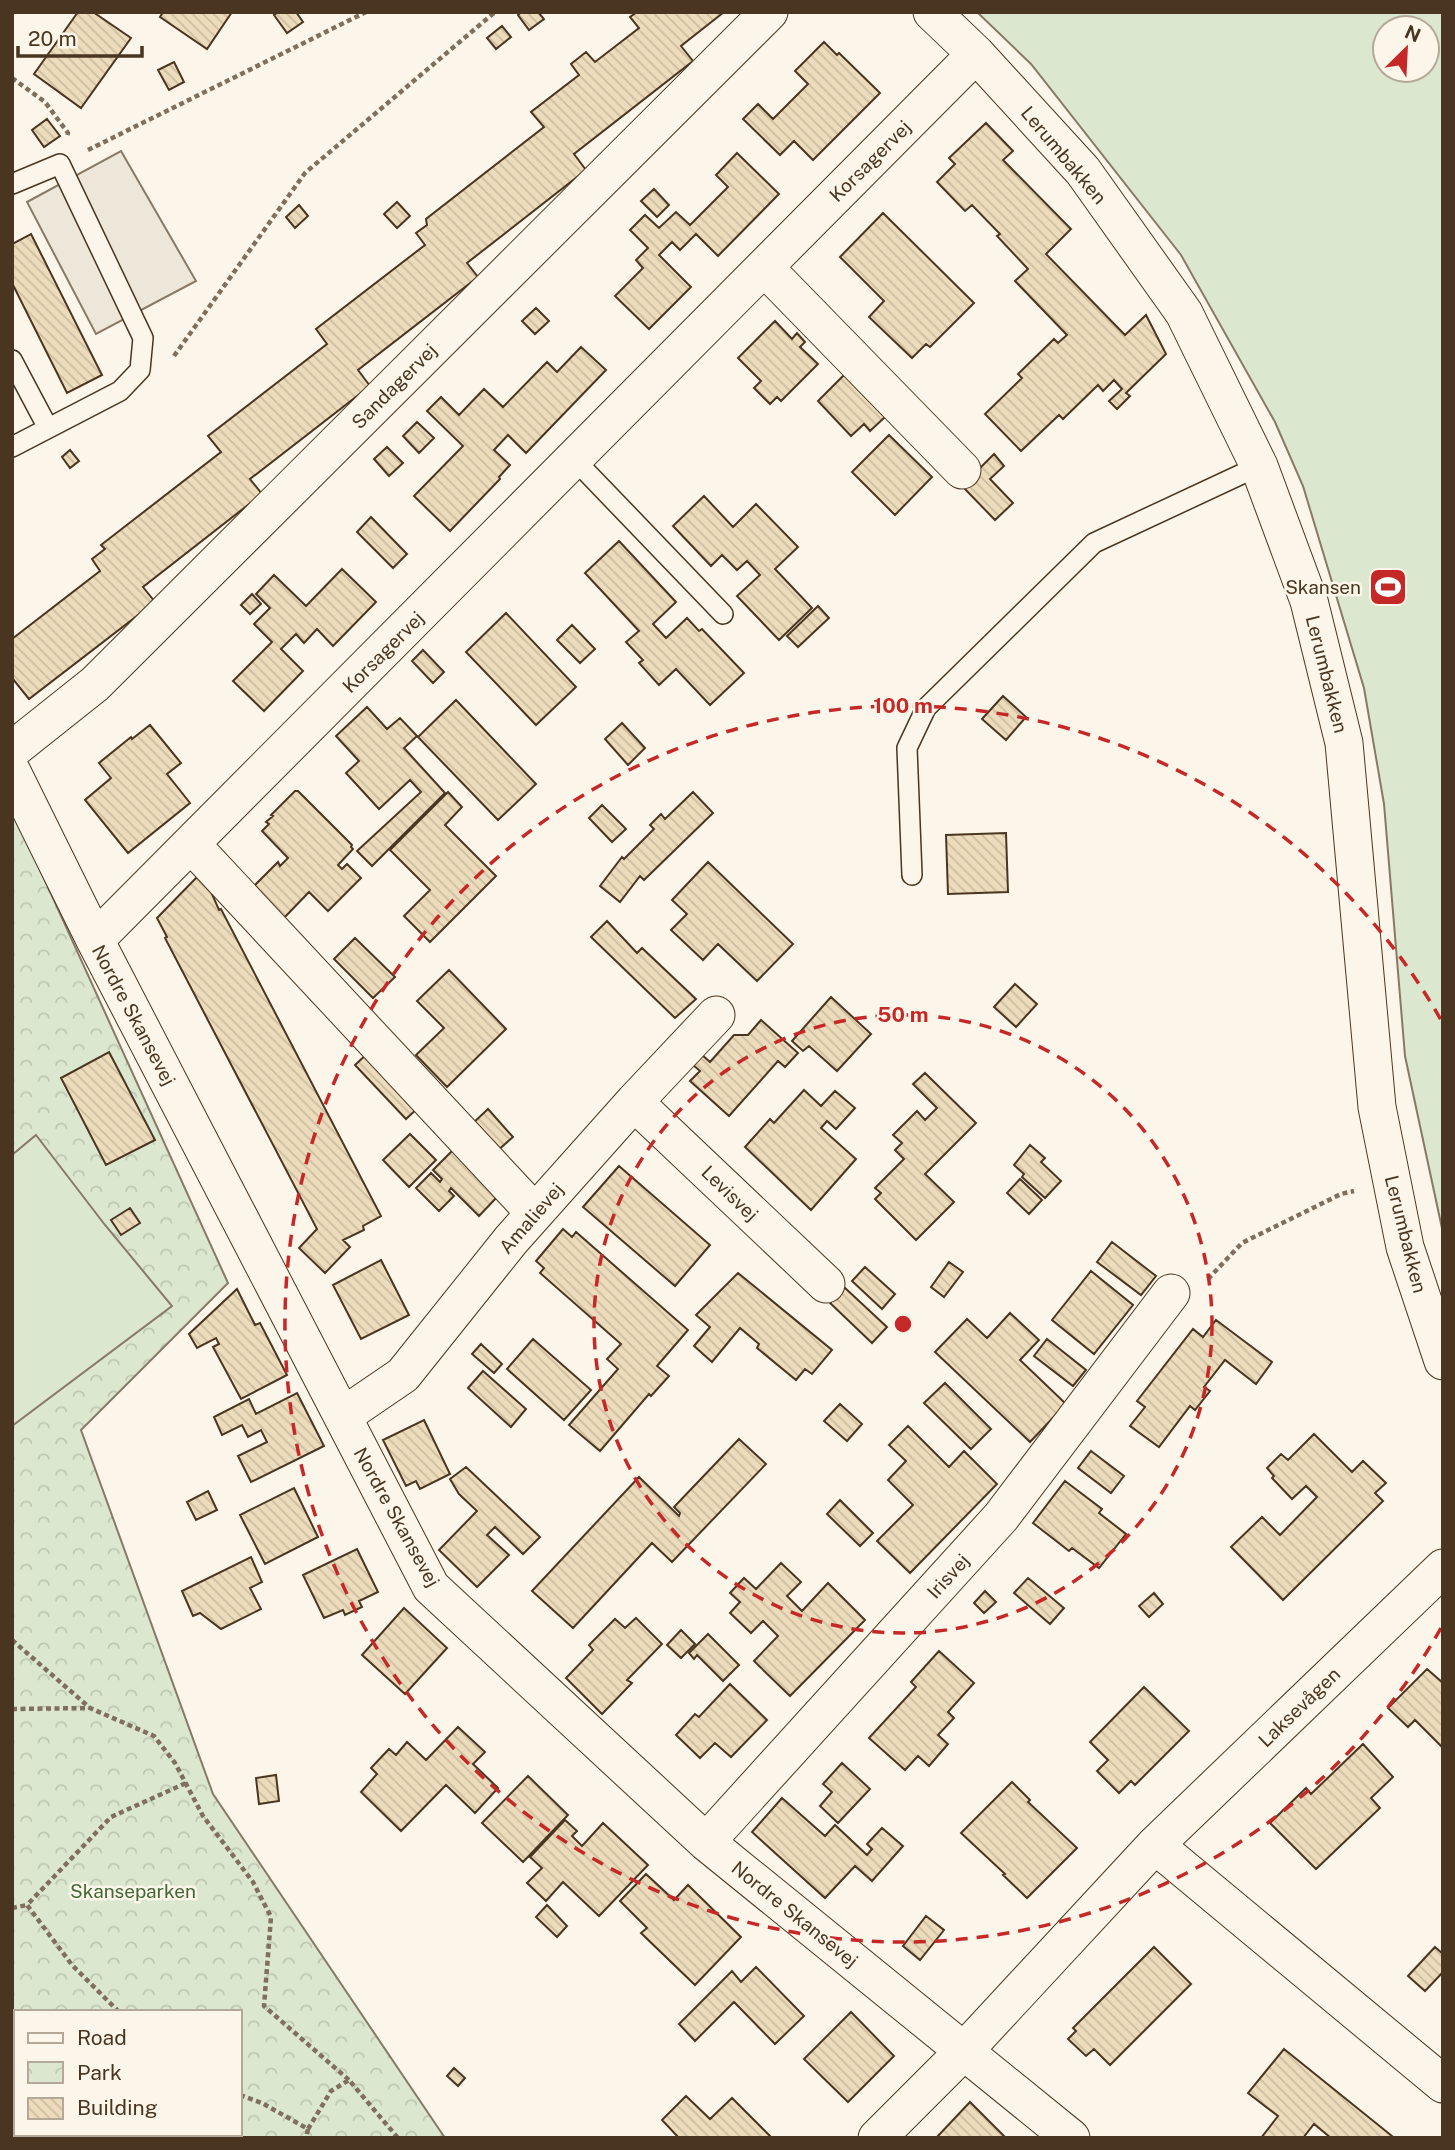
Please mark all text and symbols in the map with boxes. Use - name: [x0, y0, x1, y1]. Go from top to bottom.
- scale bar: [18, 14, 142, 58]
- north arrow: [1371, 14, 1441, 84]
- text: N: [1402, 20, 1424, 47]
- text: 20 m: [28, 26, 77, 51]
- street label: Lerumbakken: [1017, 102, 1111, 208]
- street label: Korsagervej: [825, 116, 915, 206]
- street label: Sandagervej: [347, 339, 441, 433]
- sports icon: Skansen: [1367, 566, 1409, 608]
- place label: Skansen: [1285, 576, 1361, 598]
- street label: Korsagervej: [338, 607, 428, 697]
- street label: Lerumbakken: [1302, 613, 1352, 735]
- text: 100 m: [873, 693, 933, 718]
- street label: Nordre Skansevej: [88, 941, 180, 1089]
- text: 50 m: [877, 1002, 929, 1027]
- street label: Levisvej: [697, 1161, 763, 1225]
- street label: Lerumbakken: [1381, 1173, 1431, 1295]
- street label: Amalievej: [494, 1178, 568, 1258]
- centre of rings: [891, 1312, 915, 1336]
- street label: Nordre Skansevej: [350, 1443, 444, 1591]
- street label: Irisvej: [922, 1549, 974, 1603]
- street label: Laksevågen: [1254, 1663, 1344, 1751]
- street label: Nordre Skansevej: [727, 1856, 863, 1972]
- park label: Skanseparken: [70, 1880, 196, 1902]
- legend: [14, 2010, 242, 2136]
- text: Road: [77, 2025, 127, 2050]
- text: Park: [77, 2060, 122, 2085]
- text: Building: [77, 2095, 158, 2120]

